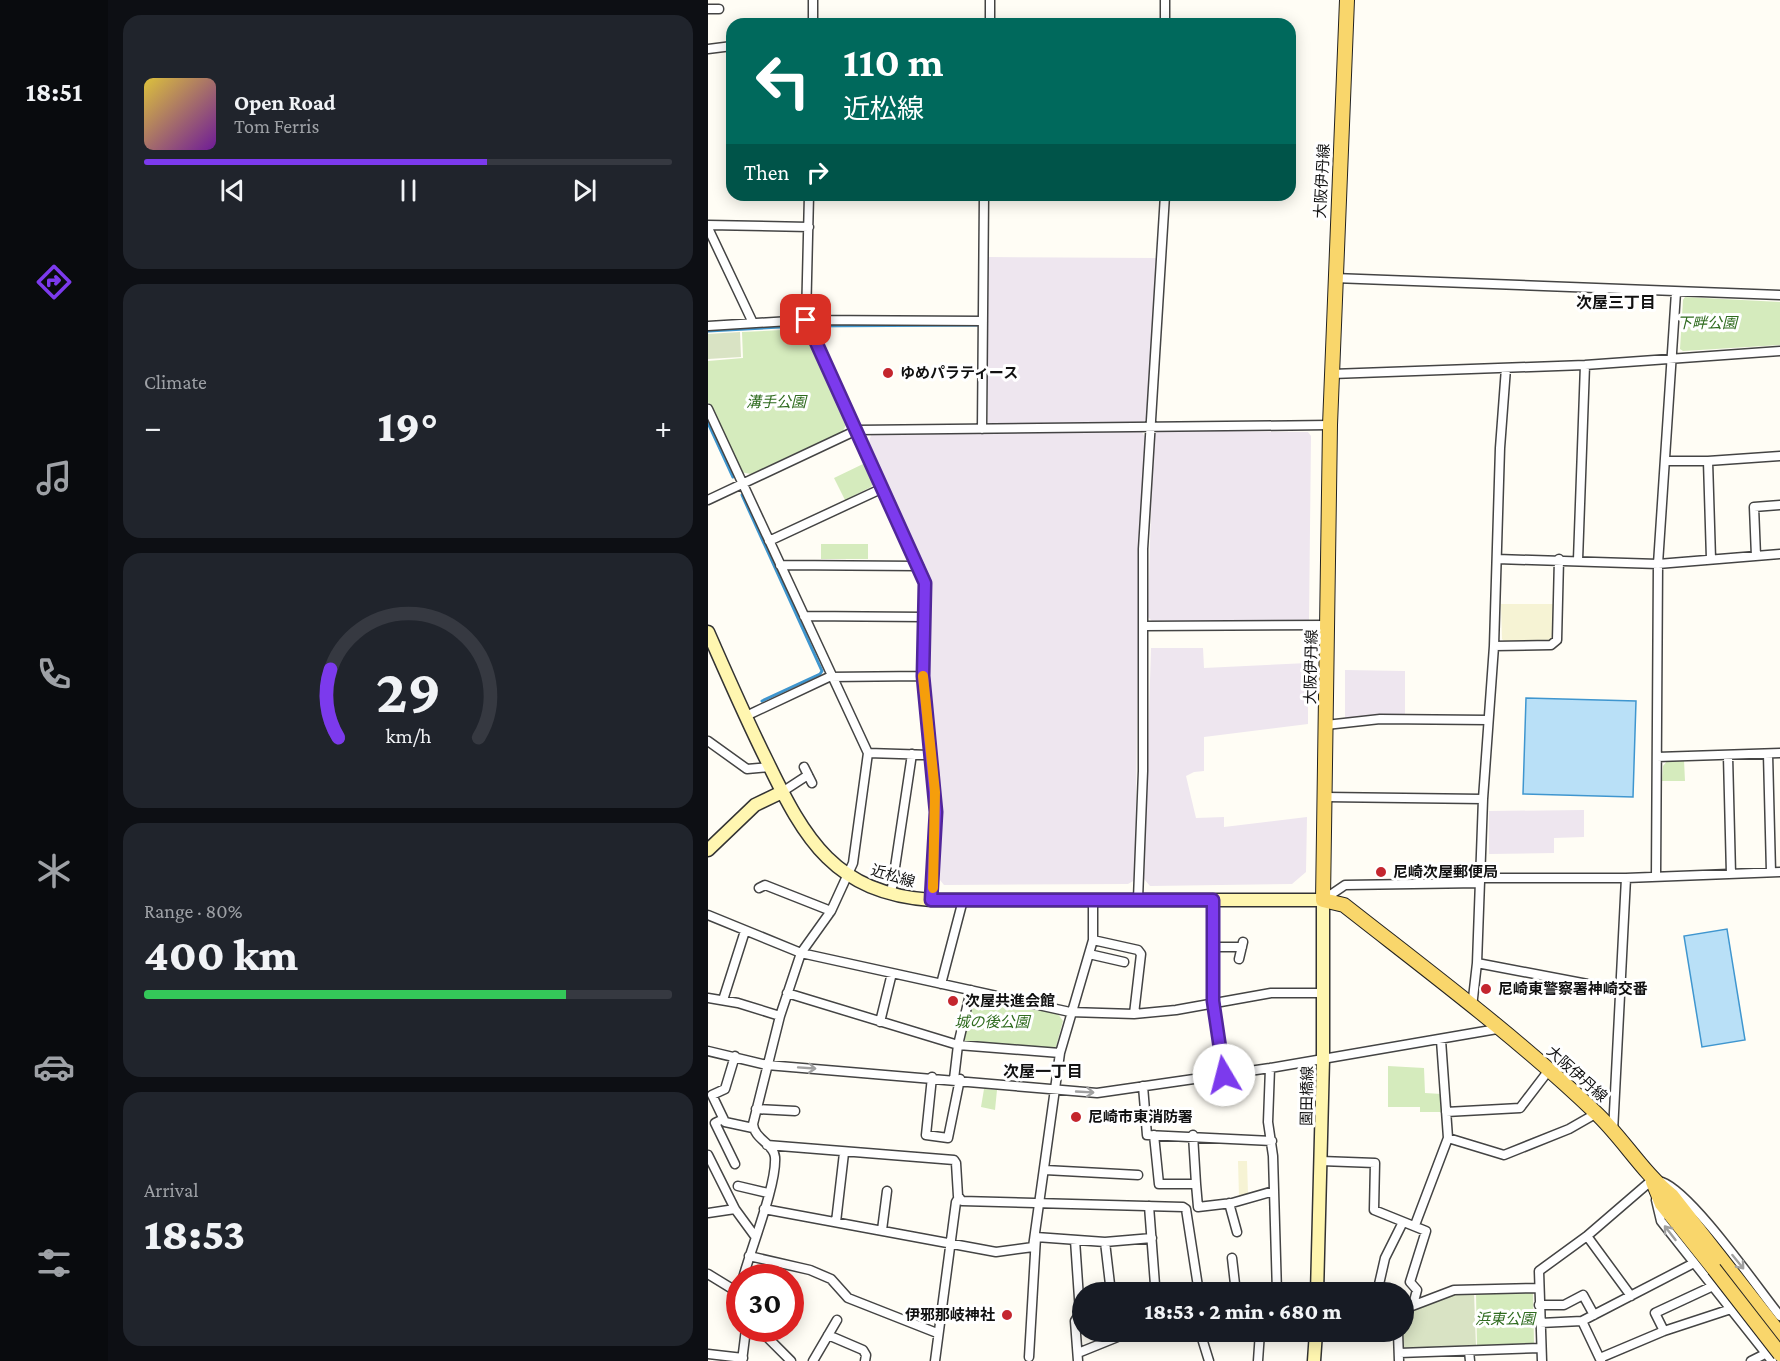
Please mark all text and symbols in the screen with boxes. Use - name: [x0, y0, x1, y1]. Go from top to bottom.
- text: 110 m: [843, 38, 944, 85]
- icon: left: [744, 42, 822, 120]
- text: 18:51: [26, 77, 82, 107]
- text: Open Road: [234, 90, 336, 115]
- text: 近松線: [843, 94, 924, 124]
- text: Tom Ferris: [234, 115, 319, 137]
- street label: 大阪伊丹線: [1312, 143, 1332, 219]
- icon: right: [801, 156, 834, 189]
- text: Then: [744, 160, 789, 185]
- icon: previous: [216, 174, 249, 207]
- icon: pause: [392, 174, 425, 207]
- icon: next: [568, 174, 601, 207]
- icon: directions: [33, 261, 75, 303]
- pin: [780, 294, 831, 345]
- district label: 次屋三丁目: [1576, 294, 1656, 311]
- icon: arrive: [789, 303, 822, 336]
- park label: 下畔公園: [1677, 315, 1739, 331]
- place label: ゆめパラティース: [900, 365, 1018, 381]
- marker: ゆめパラティース: [881, 366, 895, 380]
- text: Climate: [144, 371, 207, 393]
- park label: 溝手公園: [746, 394, 808, 410]
- text: 19°: [378, 401, 438, 451]
- text: −: [144, 408, 161, 445]
- text: +: [655, 408, 672, 445]
- icon: music: [33, 457, 75, 499]
- street label: 大阪伊丹線: [1302, 629, 1320, 705]
- icon: phone: [33, 653, 75, 695]
- text: 29: [375, 656, 441, 725]
- text: km/h: [385, 724, 432, 748]
- icon: climate: [33, 850, 75, 892]
- street label: 近松線: [869, 862, 917, 890]
- place label: 尼崎次屋郵便局: [1393, 864, 1498, 880]
- marker: 尼崎次屋郵便局: [1374, 865, 1388, 879]
- text: Range · 80%: [144, 900, 242, 922]
- text: 400 km: [144, 930, 298, 980]
- place label: 尼崎東警察署神崎交番: [1498, 980, 1648, 997]
- marker: 尼崎東警察署神崎交番: [1479, 982, 1493, 996]
- place label: 次屋共進会館: [965, 993, 1055, 1009]
- marker: 次屋共進会館: [946, 994, 960, 1008]
- park label: 城の後公園: [954, 1014, 1031, 1030]
- position arrow: [1192, 1043, 1256, 1107]
- street label: 大阪伊丹線: [1544, 1043, 1610, 1105]
- icon: car: [33, 1046, 75, 1088]
- one-way arrow: [796, 1063, 816, 1074]
- district label: 次屋一丁目: [1003, 1063, 1083, 1080]
- street label: 園田橋線: [1298, 1066, 1316, 1126]
- one-way arrow: [1074, 1087, 1094, 1098]
- place label: 尼崎市東消防署: [1088, 1109, 1193, 1125]
- marker: 尼崎市東消防署: [1069, 1110, 1083, 1124]
- text: Arrival: [144, 1179, 198, 1201]
- text: 18:53: [144, 1209, 245, 1259]
- one-way arrow: [1664, 1225, 1677, 1241]
- icon: filters: [33, 1242, 75, 1284]
- one-way arrow: [1731, 1254, 1744, 1270]
- speed limit sign: 30: [726, 1264, 804, 1342]
- text: 18:53 · 2 min · 680 m: [1145, 1299, 1341, 1324]
- place label: 伊邪那岐神社: [905, 1306, 995, 1323]
- marker: 伊邪那岐神社: [1000, 1308, 1014, 1322]
- park label: 浜東公園: [1475, 1311, 1537, 1327]

